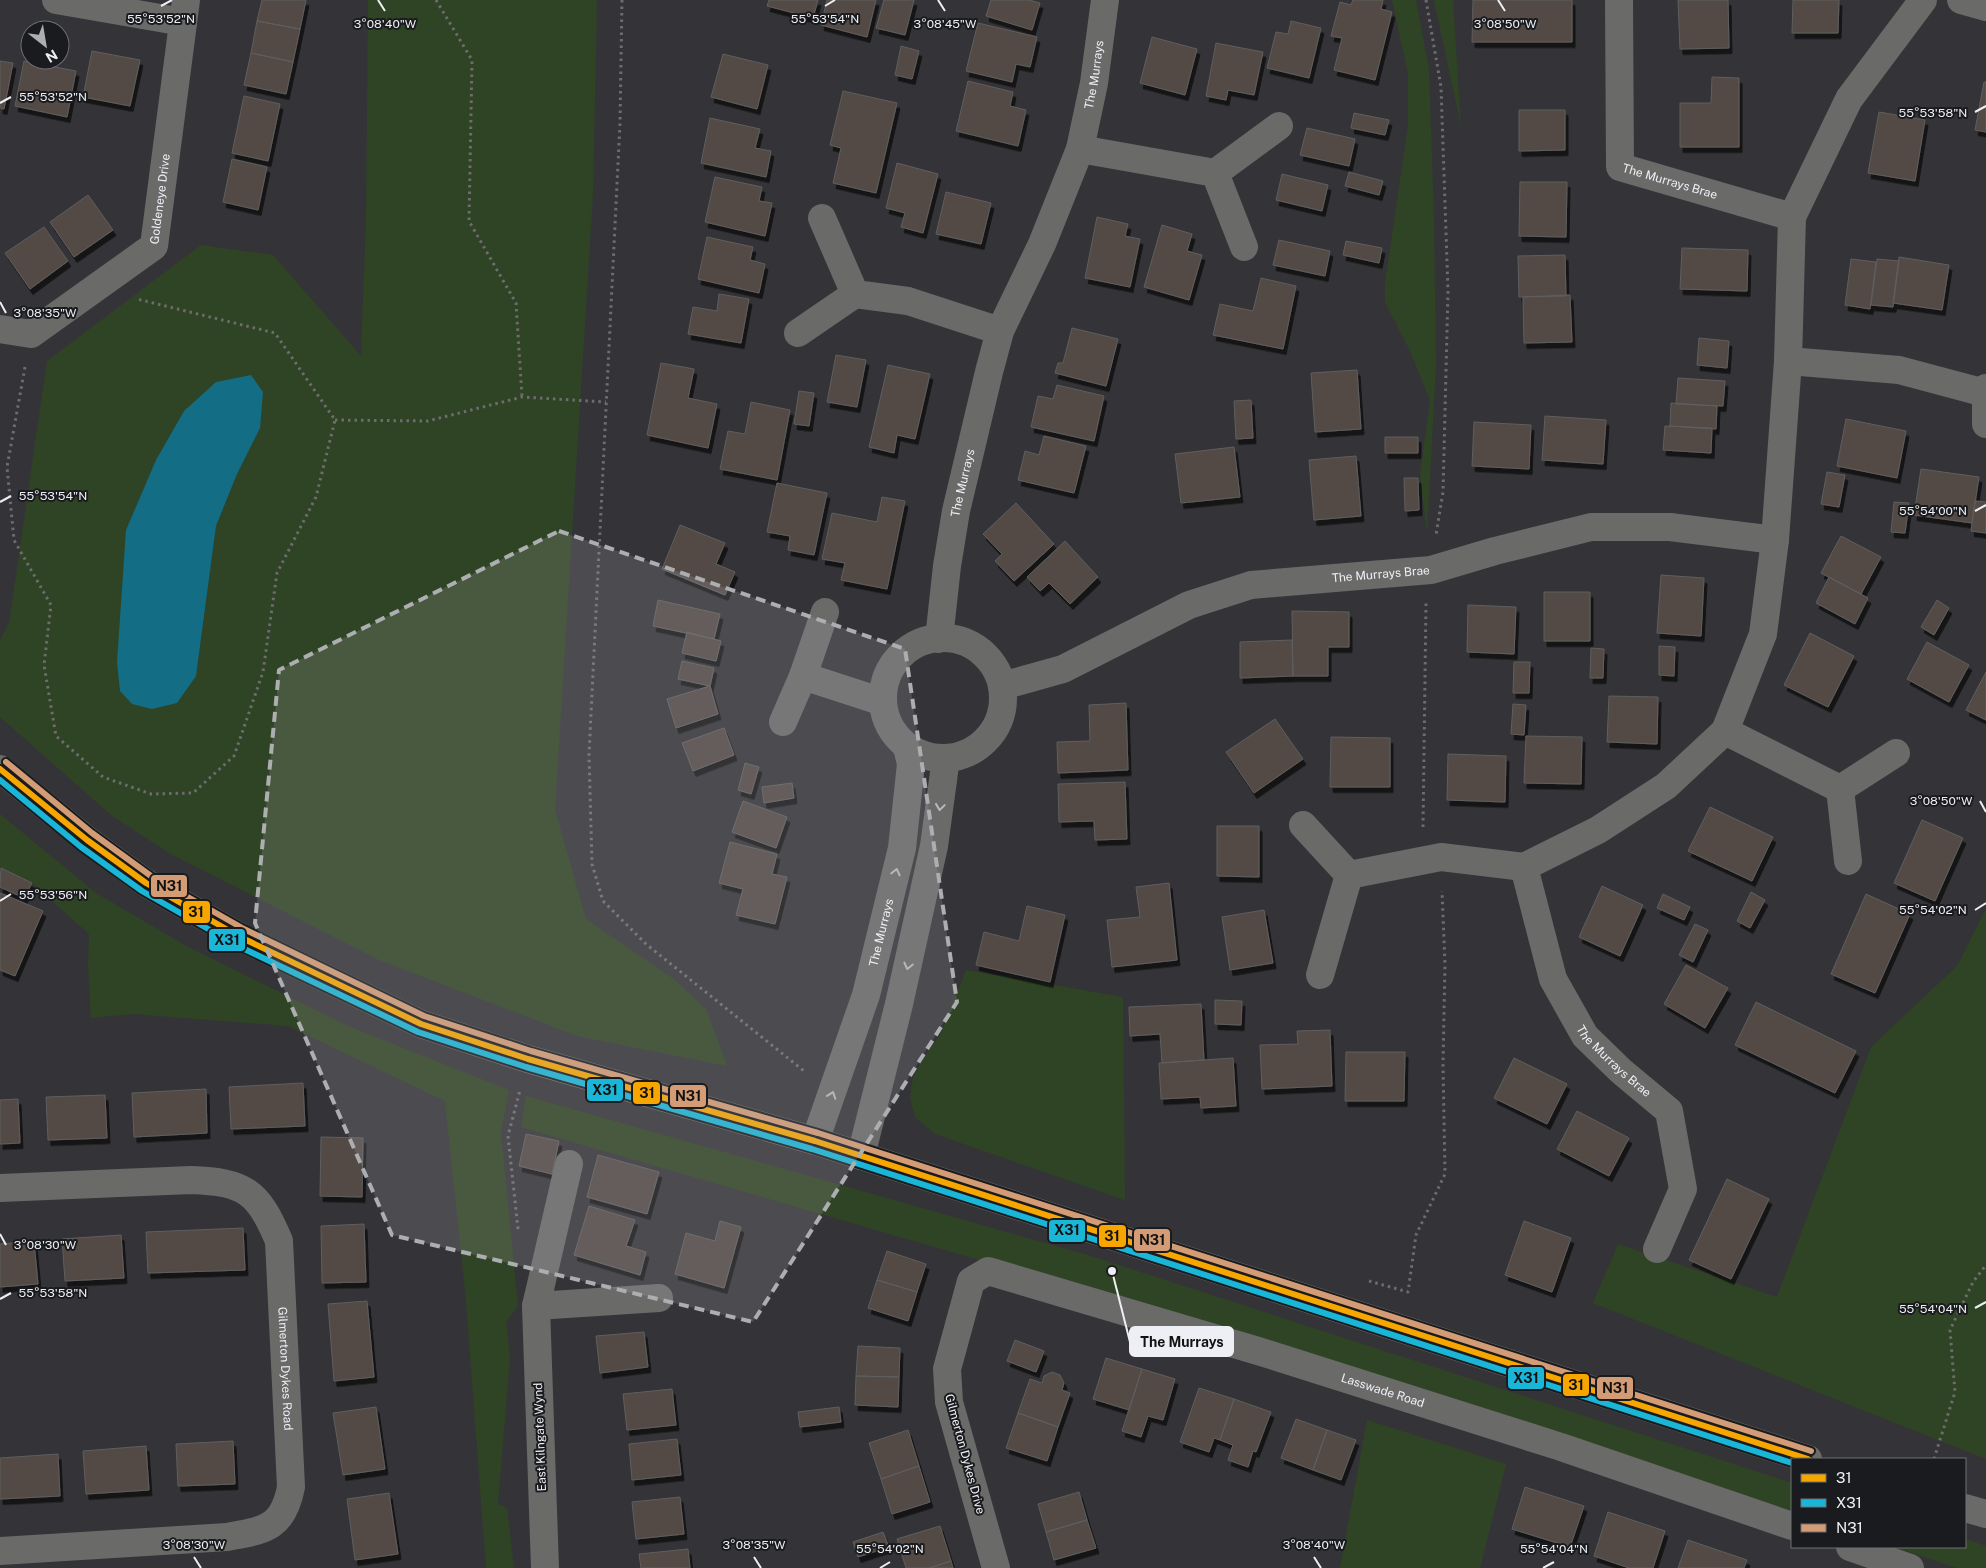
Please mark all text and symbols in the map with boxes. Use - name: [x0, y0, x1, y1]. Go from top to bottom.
- text: 55°53'52"N: [127, 12, 195, 26]
- text: 55°53'54"N: [791, 12, 859, 26]
- text: 3°08'40"W: [354, 17, 417, 31]
- text: 3°08'45"W: [914, 17, 977, 31]
- text: 3°08'50"W: [1474, 17, 1537, 31]
- north arrow: [20, 20, 70, 70]
- street label: The Murrays: [1082, 40, 1107, 110]
- text: N: [43, 46, 61, 66]
- text: 55°53'52"N: [19, 90, 87, 104]
- text: 55°53'58"N: [1899, 106, 1967, 120]
- street label: Goldeneye Drive: [147, 153, 173, 245]
- street label: The Murrays Brae: [1621, 161, 1719, 202]
- text: 3°08'35"W: [14, 306, 77, 320]
- street label: The Murrays: [948, 448, 977, 518]
- text: 55°53'54"N: [19, 489, 87, 503]
- text: 55°54'00"N: [1899, 504, 1967, 518]
- street label: The Murrays Brae: [1331, 563, 1430, 585]
- text: 3°08'50"W: [1910, 794, 1973, 808]
- one-way arrow: [935, 803, 946, 811]
- one-way arrow: [890, 868, 901, 877]
- line badge: N31: [150, 874, 188, 898]
- text: N31: [156, 878, 182, 894]
- text: 55°53'56"N: [19, 888, 87, 902]
- street label: The Murrays: [866, 897, 896, 968]
- line badge: 31: [182, 900, 211, 924]
- text: 55°54'02"N: [1899, 903, 1967, 917]
- text: 31: [188, 904, 204, 920]
- line badge: X31: [208, 928, 246, 952]
- text: X31: [214, 932, 240, 948]
- one-way arrow: [903, 961, 914, 970]
- street label: The Murrays Brae: [1573, 1023, 1654, 1100]
- line badge: X31: [586, 1078, 624, 1102]
- line badge: 31: [632, 1081, 661, 1105]
- text: X31: [592, 1082, 618, 1098]
- line badge: N31: [669, 1084, 707, 1108]
- text: 31: [639, 1085, 655, 1101]
- text: N31: [675, 1088, 701, 1104]
- one-way arrow: [826, 1092, 836, 1100]
- line badge: X31: [1048, 1219, 1086, 1243]
- text: X31: [1054, 1222, 1080, 1238]
- line badge: 31: [1098, 1224, 1127, 1248]
- text: 31: [1104, 1228, 1120, 1244]
- line badge: N31: [1133, 1228, 1171, 1252]
- text: N31: [1139, 1232, 1165, 1248]
- text: 3°08'30"W: [14, 1238, 77, 1252]
- text: 55°53'58"N: [19, 1286, 87, 1300]
- text: 55°54'04"N: [1899, 1302, 1967, 1316]
- street label: Gilmerton Dykes Road: [275, 1306, 295, 1431]
- callout: The Murrays: [1130, 1327, 1233, 1356]
- text: The Murrays: [1140, 1334, 1224, 1350]
- line badge: X31: [1507, 1366, 1545, 1390]
- text: X31: [1513, 1370, 1539, 1386]
- street label: Lasswade Road: [1339, 1371, 1426, 1410]
- line badge: 31: [1562, 1373, 1590, 1397]
- line badge: N31: [1596, 1376, 1634, 1400]
- text: 31: [1568, 1377, 1584, 1393]
- text: N31: [1602, 1380, 1628, 1396]
- street label: East Kilngate Wynd: [531, 1382, 549, 1492]
- street label: Gilmerton Dykes Drive: [942, 1392, 988, 1516]
- legend: [1791, 1458, 1966, 1548]
- text: 31: [1836, 1469, 1852, 1486]
- text: X31: [1836, 1494, 1862, 1511]
- text: N31: [1836, 1519, 1863, 1536]
- text: 3°08'30"W: [163, 1538, 226, 1552]
- text: 3°08'35"W: [723, 1538, 786, 1552]
- text: 3°08'40"W: [1283, 1538, 1346, 1552]
- text: 55°54'02"N: [856, 1542, 924, 1556]
- text: 55°54'04"N: [1520, 1542, 1588, 1556]

